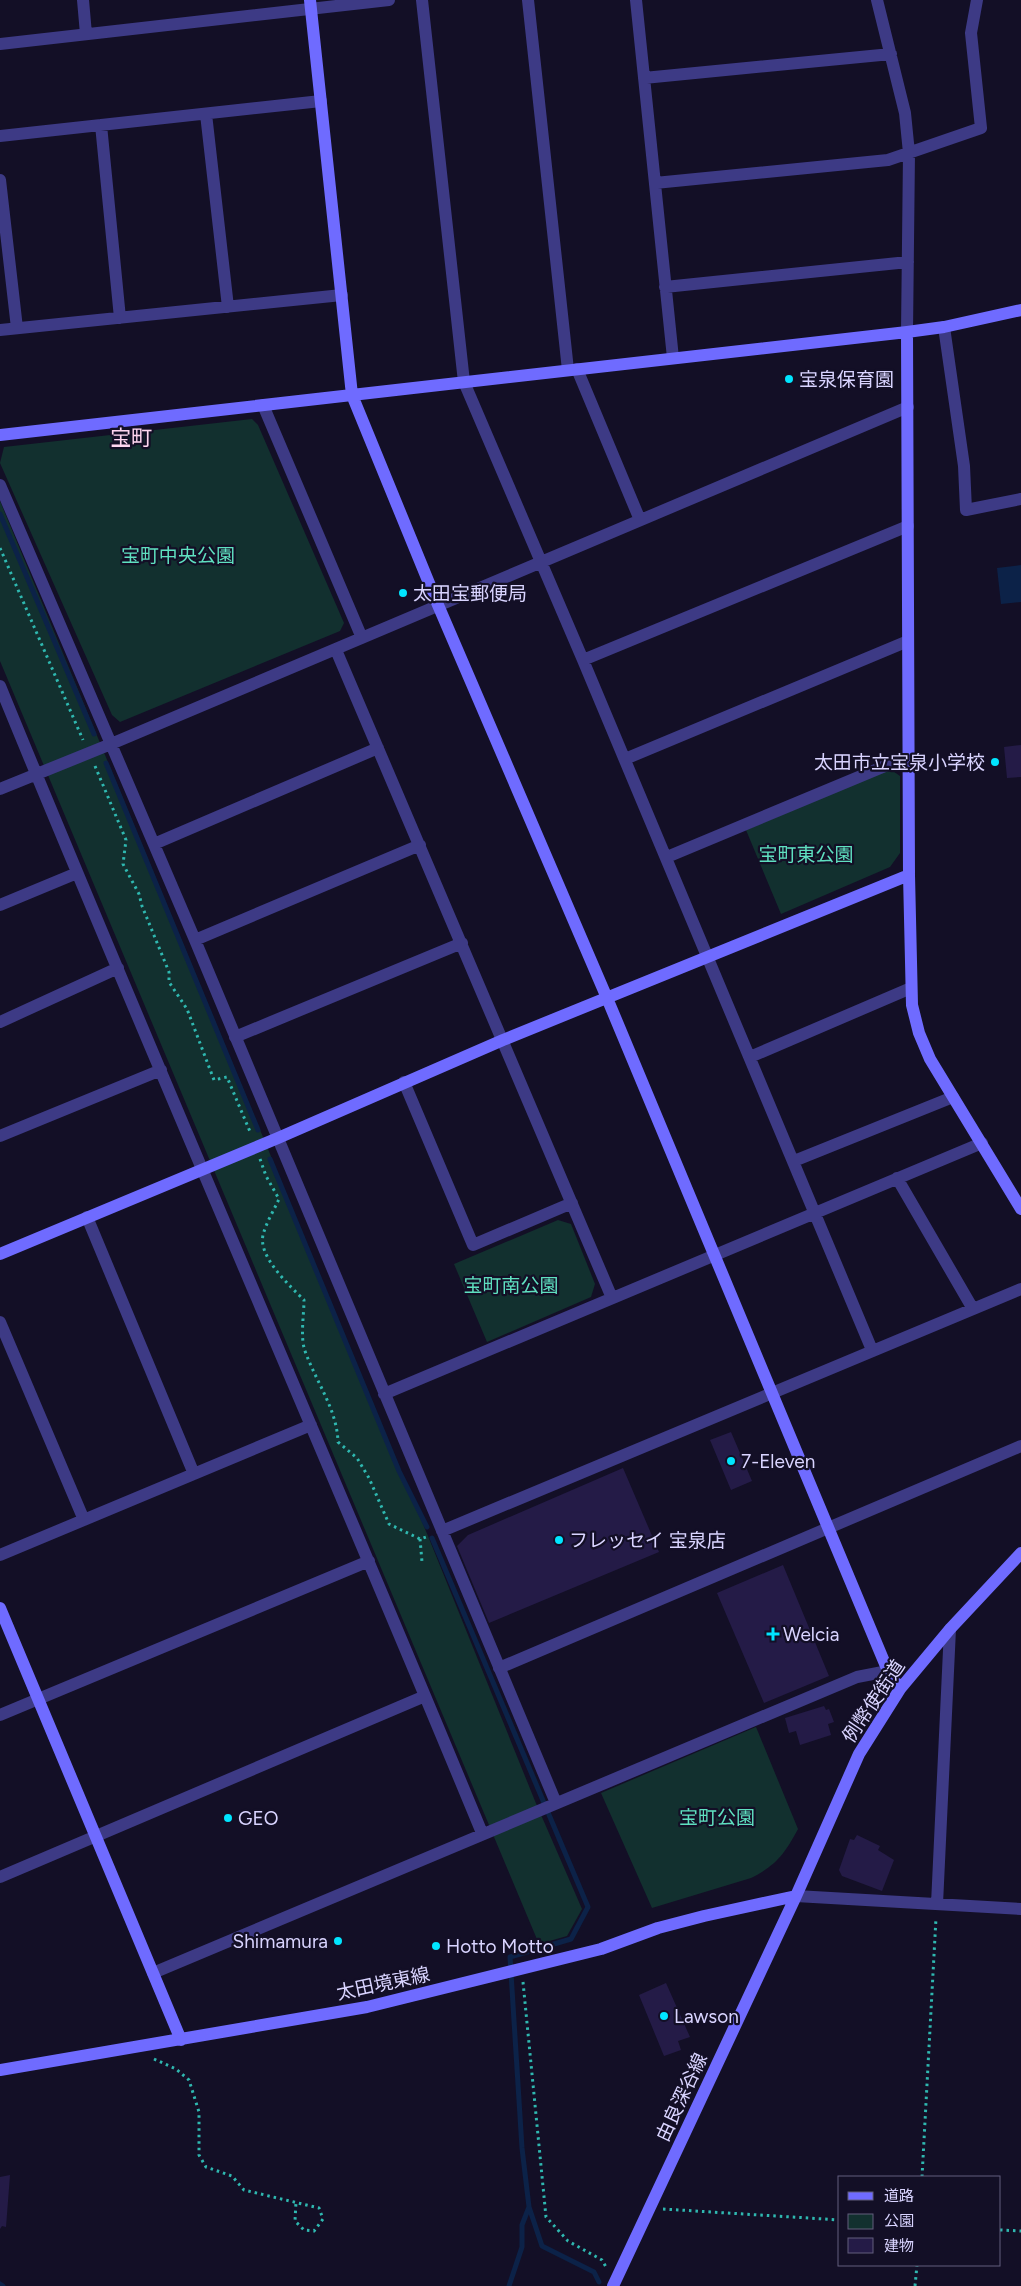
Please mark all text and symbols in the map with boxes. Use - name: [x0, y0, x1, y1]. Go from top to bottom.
- place label: 宝泉保育園: [799, 368, 894, 391]
- marker: 宝泉保育園: [783, 373, 795, 385]
- district label: 宝町: [110, 425, 152, 450]
- park label: 宝町中央公園: [121, 544, 235, 567]
- place label: 太田宝郵便局: [413, 582, 527, 605]
- marker: 太田宝郵便局: [397, 587, 409, 599]
- place label: 太田市立宝泉小学校: [814, 751, 985, 774]
- marker: 太田市立宝泉小学校: [989, 756, 1001, 768]
- park label: 宝町東公園: [758, 843, 854, 866]
- park label: 宝町南公園: [463, 1274, 559, 1297]
- place label: 7-Eleven: [741, 1450, 815, 1473]
- marker: 7-Eleven: [725, 1455, 737, 1467]
- place label: フレッセイ 宝泉店: [569, 1529, 726, 1552]
- marker: フレッセイ 宝泉店: [553, 1534, 565, 1546]
- place label: Welcia: [783, 1623, 839, 1646]
- marker: Welcia: [767, 1628, 779, 1640]
- street label: 例幣使街道: [837, 1655, 910, 1747]
- park label: 宝町公園: [679, 1806, 755, 1829]
- place label: GEO: [238, 1807, 278, 1830]
- marker: GEO: [222, 1812, 234, 1824]
- place label: Shimamura: [233, 1930, 328, 1953]
- marker: Shimamura: [332, 1935, 344, 1947]
- place label: Hotto Motto: [446, 1935, 554, 1958]
- marker: Hotto Motto: [430, 1940, 442, 1952]
- street label: 太田境東線: [334, 1962, 432, 2005]
- place label: Lawson: [674, 2005, 739, 2028]
- marker: Lawson: [658, 2010, 670, 2022]
- street label: 由良深谷線: [651, 2049, 712, 2145]
- legend: [838, 2176, 1001, 2266]
- text: 道路: [884, 2187, 914, 2205]
- text: 公園: [884, 2212, 914, 2230]
- text: 建物: [884, 2237, 914, 2255]

